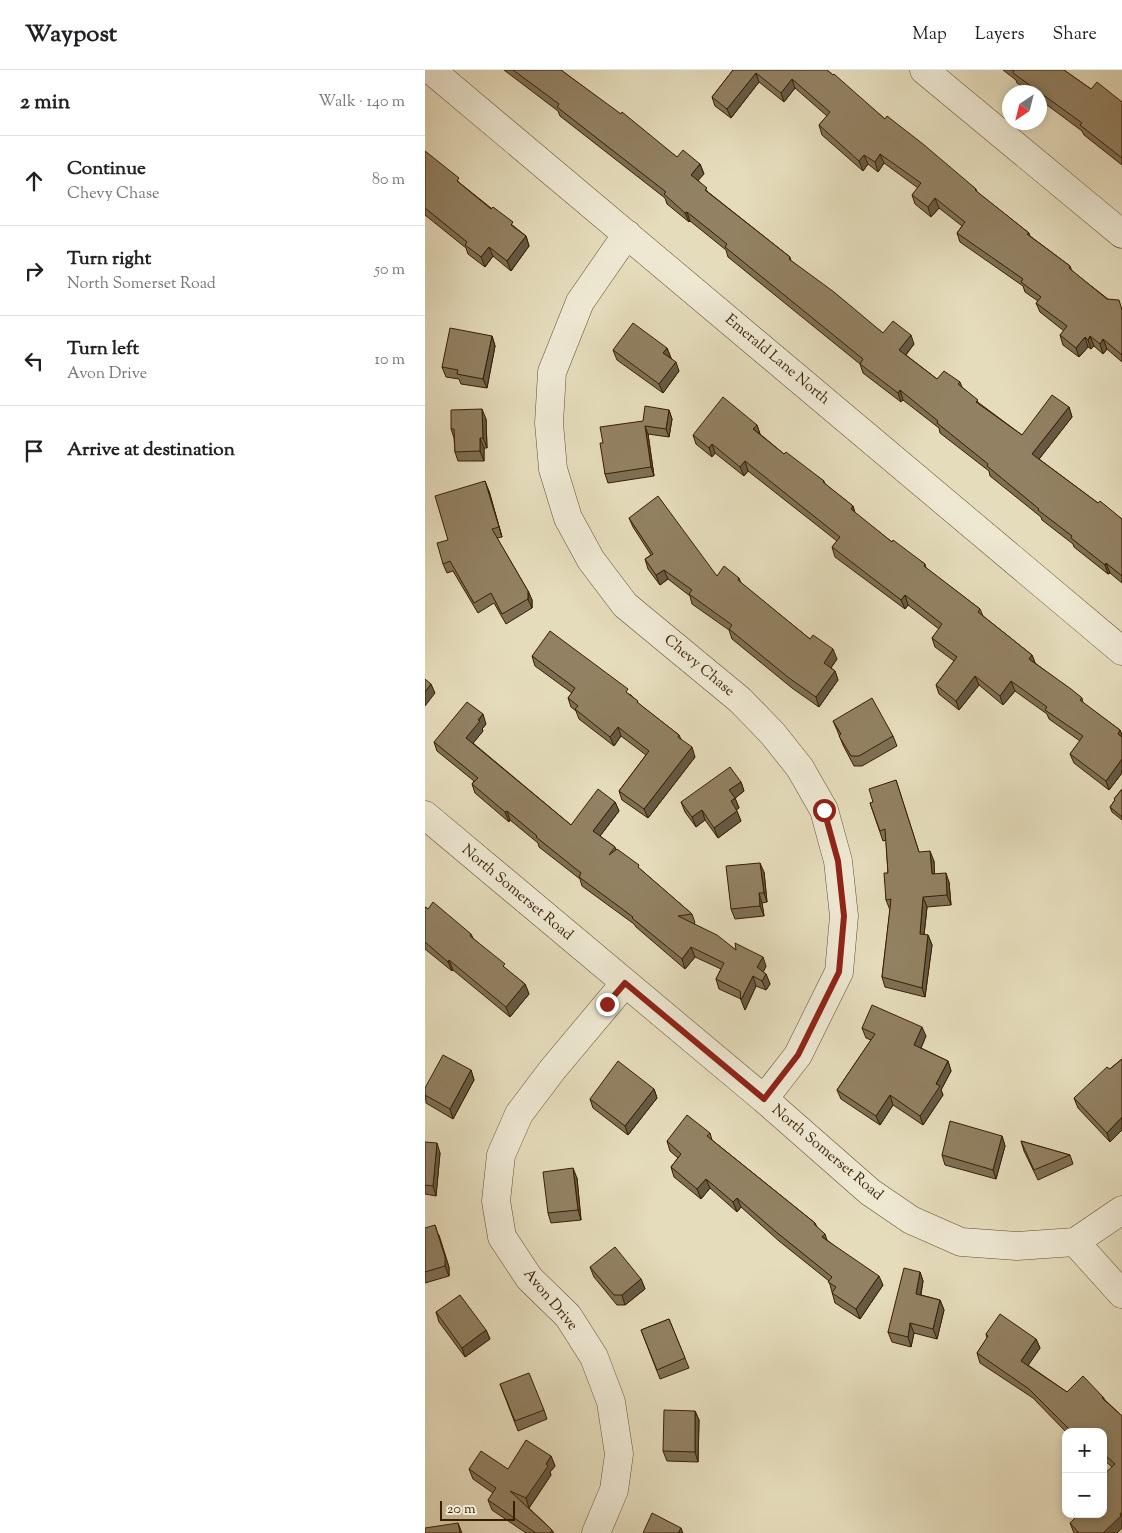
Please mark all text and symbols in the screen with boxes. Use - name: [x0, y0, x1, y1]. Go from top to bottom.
- text: Waypost: [25, 18, 117, 52]
- text: Map: [912, 22, 947, 48]
- text: Layers: [975, 22, 1025, 48]
- text: Share: [1053, 22, 1097, 48]
- north arrow: [1002, 85, 1047, 130]
- text: 2 min: [20, 88, 70, 118]
- text: Walk · 140 m: [318, 91, 405, 114]
- text: Continue: [67, 156, 146, 183]
- icon: ahead: [20, 167, 48, 195]
- text: 80 m: [372, 169, 405, 192]
- text: Chevy Chase: [67, 183, 160, 206]
- text: Turn right: [67, 246, 151, 273]
- icon: right: [20, 257, 48, 285]
- text: 50 m: [374, 259, 405, 282]
- text: North Somerset Road: [67, 273, 216, 296]
- street label: Emerald Lane North: [720, 310, 834, 410]
- text: Turn left: [67, 336, 139, 363]
- icon: left: [20, 347, 48, 375]
- text: 10 m: [375, 349, 405, 372]
- text: Avon Drive: [67, 363, 147, 386]
- icon: arrive: [20, 437, 48, 465]
- text: Arrive at destination: [67, 437, 235, 464]
- street label: Chevy Chase: [659, 630, 739, 702]
- route start: [813, 799, 836, 822]
- street label: North Somerset Road: [457, 840, 578, 946]
- route end: [596, 993, 619, 1016]
- street label: North Somerset Road: [767, 1100, 888, 1206]
- street label: Avon Drive: [518, 1264, 582, 1336]
- map controls: [1062, 1428, 1107, 1518]
- button: +: [1062, 1428, 1107, 1473]
- button: −: [1062, 1473, 1107, 1518]
- scale bar: [440, 1498, 515, 1521]
- text: 20 m: [447, 1500, 476, 1520]

